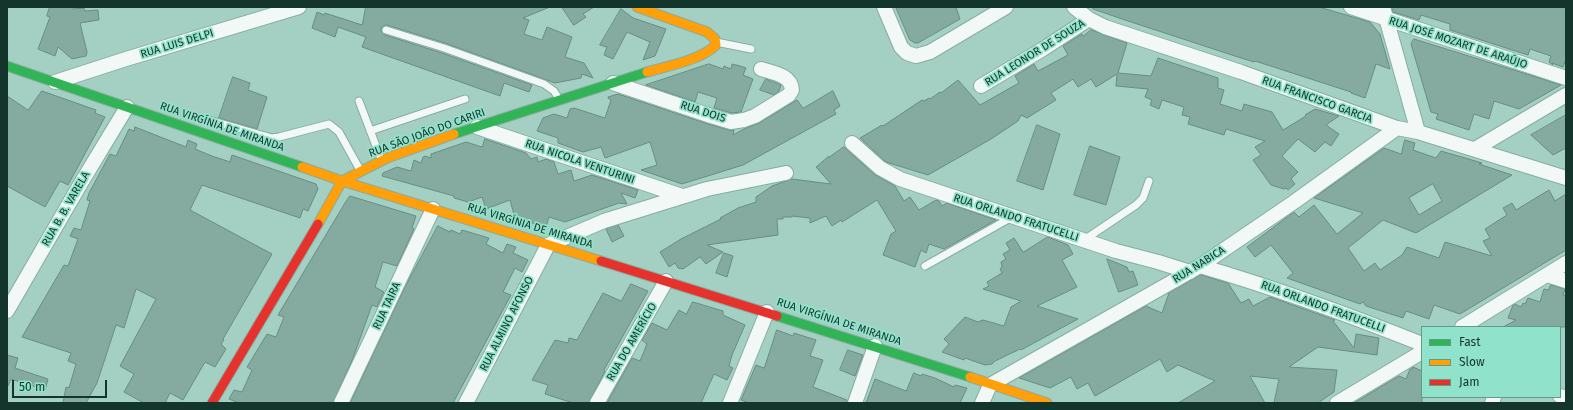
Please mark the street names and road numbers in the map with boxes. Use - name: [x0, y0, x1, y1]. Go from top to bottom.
- street label: RUA JOSÉ MOZART DE ARAÚJO: [1387, 14, 1529, 72]
- street label: RUA LEONOR DE SOUZA: [983, 17, 1087, 89]
- street label: RUA LUIS DELPI: [139, 27, 215, 61]
- street label: RUA FRANCISCO GARCIA: [1260, 74, 1374, 126]
- street label: RUA DOIS: [679, 98, 727, 126]
- street label: RUA VIRGÍNIA DE MIRANDA: [158, 100, 286, 154]
- street label: RUA SÃO JOÃO DO CARIRI: [367, 106, 487, 160]
- street label: RUA NICOLA VENTURINI: [523, 137, 637, 187]
- street label: RUA B. B. VARELA: [39, 169, 93, 249]
- street label: RUA ORLANDO FRATUCELLI: [952, 191, 1080, 245]
- street label: RUA VIRGÍNIA DE MIRANDA: [466, 201, 594, 251]
- street label: RUA NABICA: [1170, 244, 1228, 286]
- street label: RUA ALMINO AFONSO: [477, 274, 537, 374]
- street label: RUA ORLANDO FRATUCELLI: [1259, 278, 1387, 336]
- street label: RUA TAIRA: [370, 280, 404, 332]
- street label: RUA VIRGÍNIA DE MIRANDA: [775, 296, 903, 348]
- street label: RUA DO AMERÍCIO: [604, 300, 660, 384]

